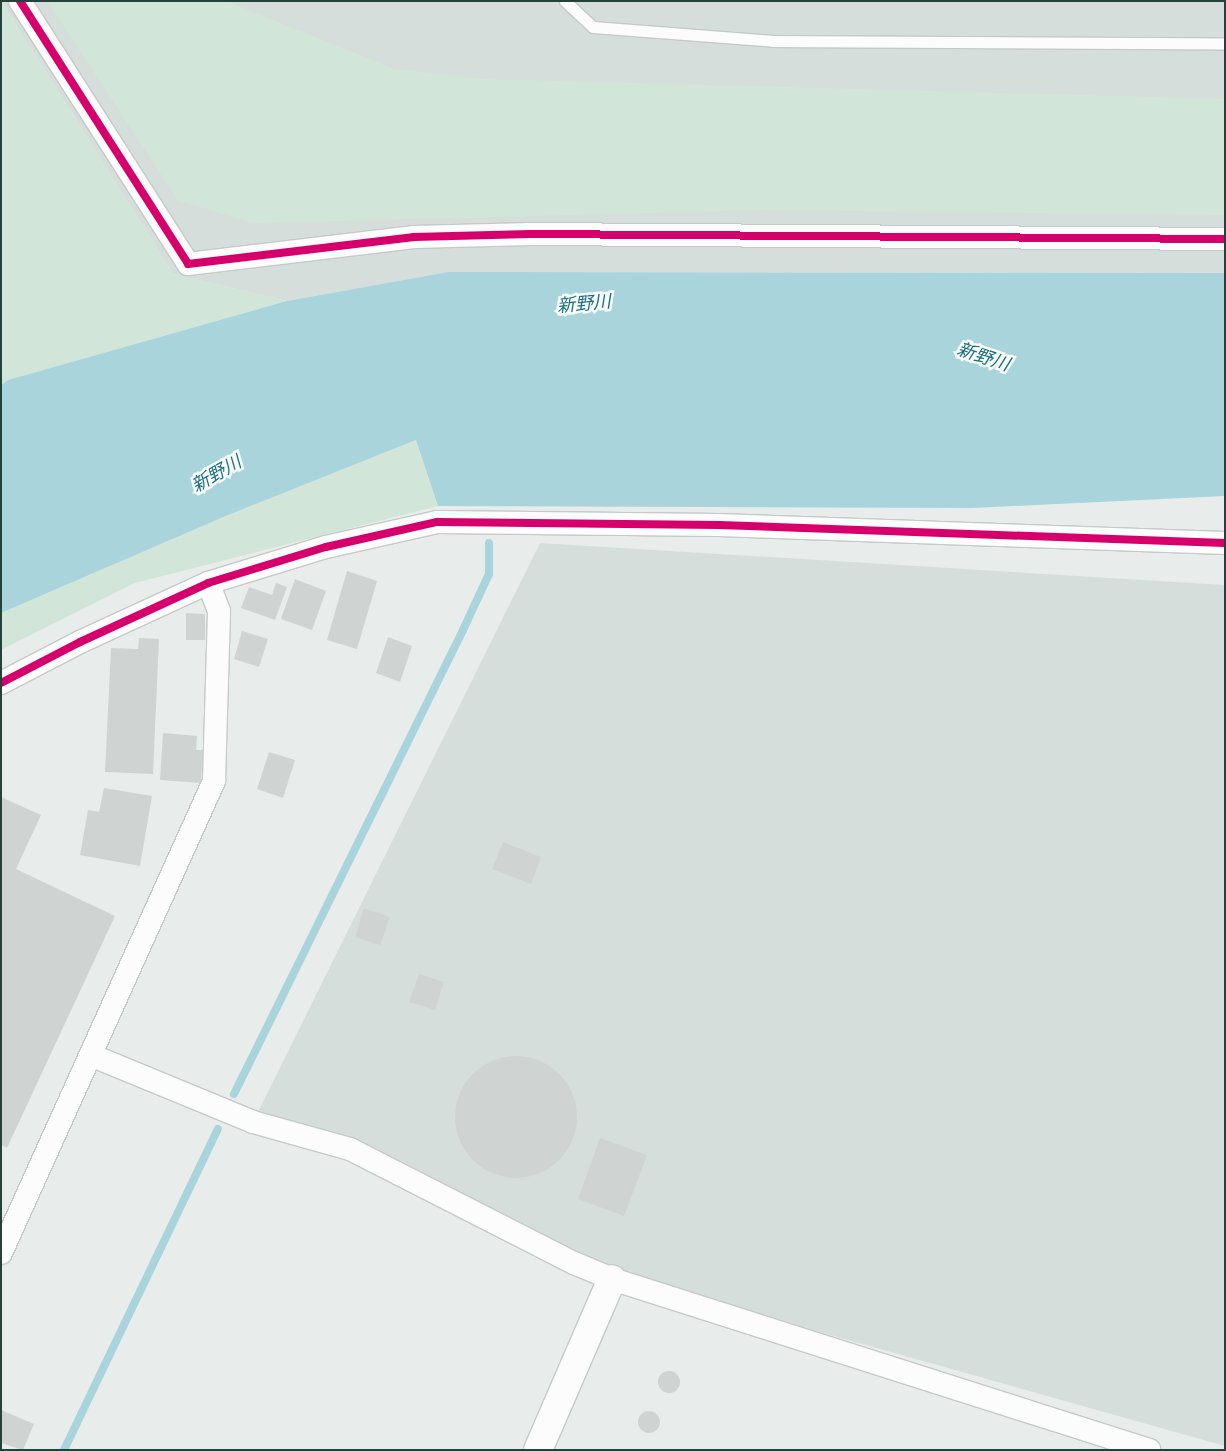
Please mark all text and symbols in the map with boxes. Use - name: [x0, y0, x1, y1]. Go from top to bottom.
- water label: 新野川: [556, 292, 612, 318]
- water label: 新野川: [954, 339, 1012, 377]
- water label: 新野川: [188, 452, 246, 498]

